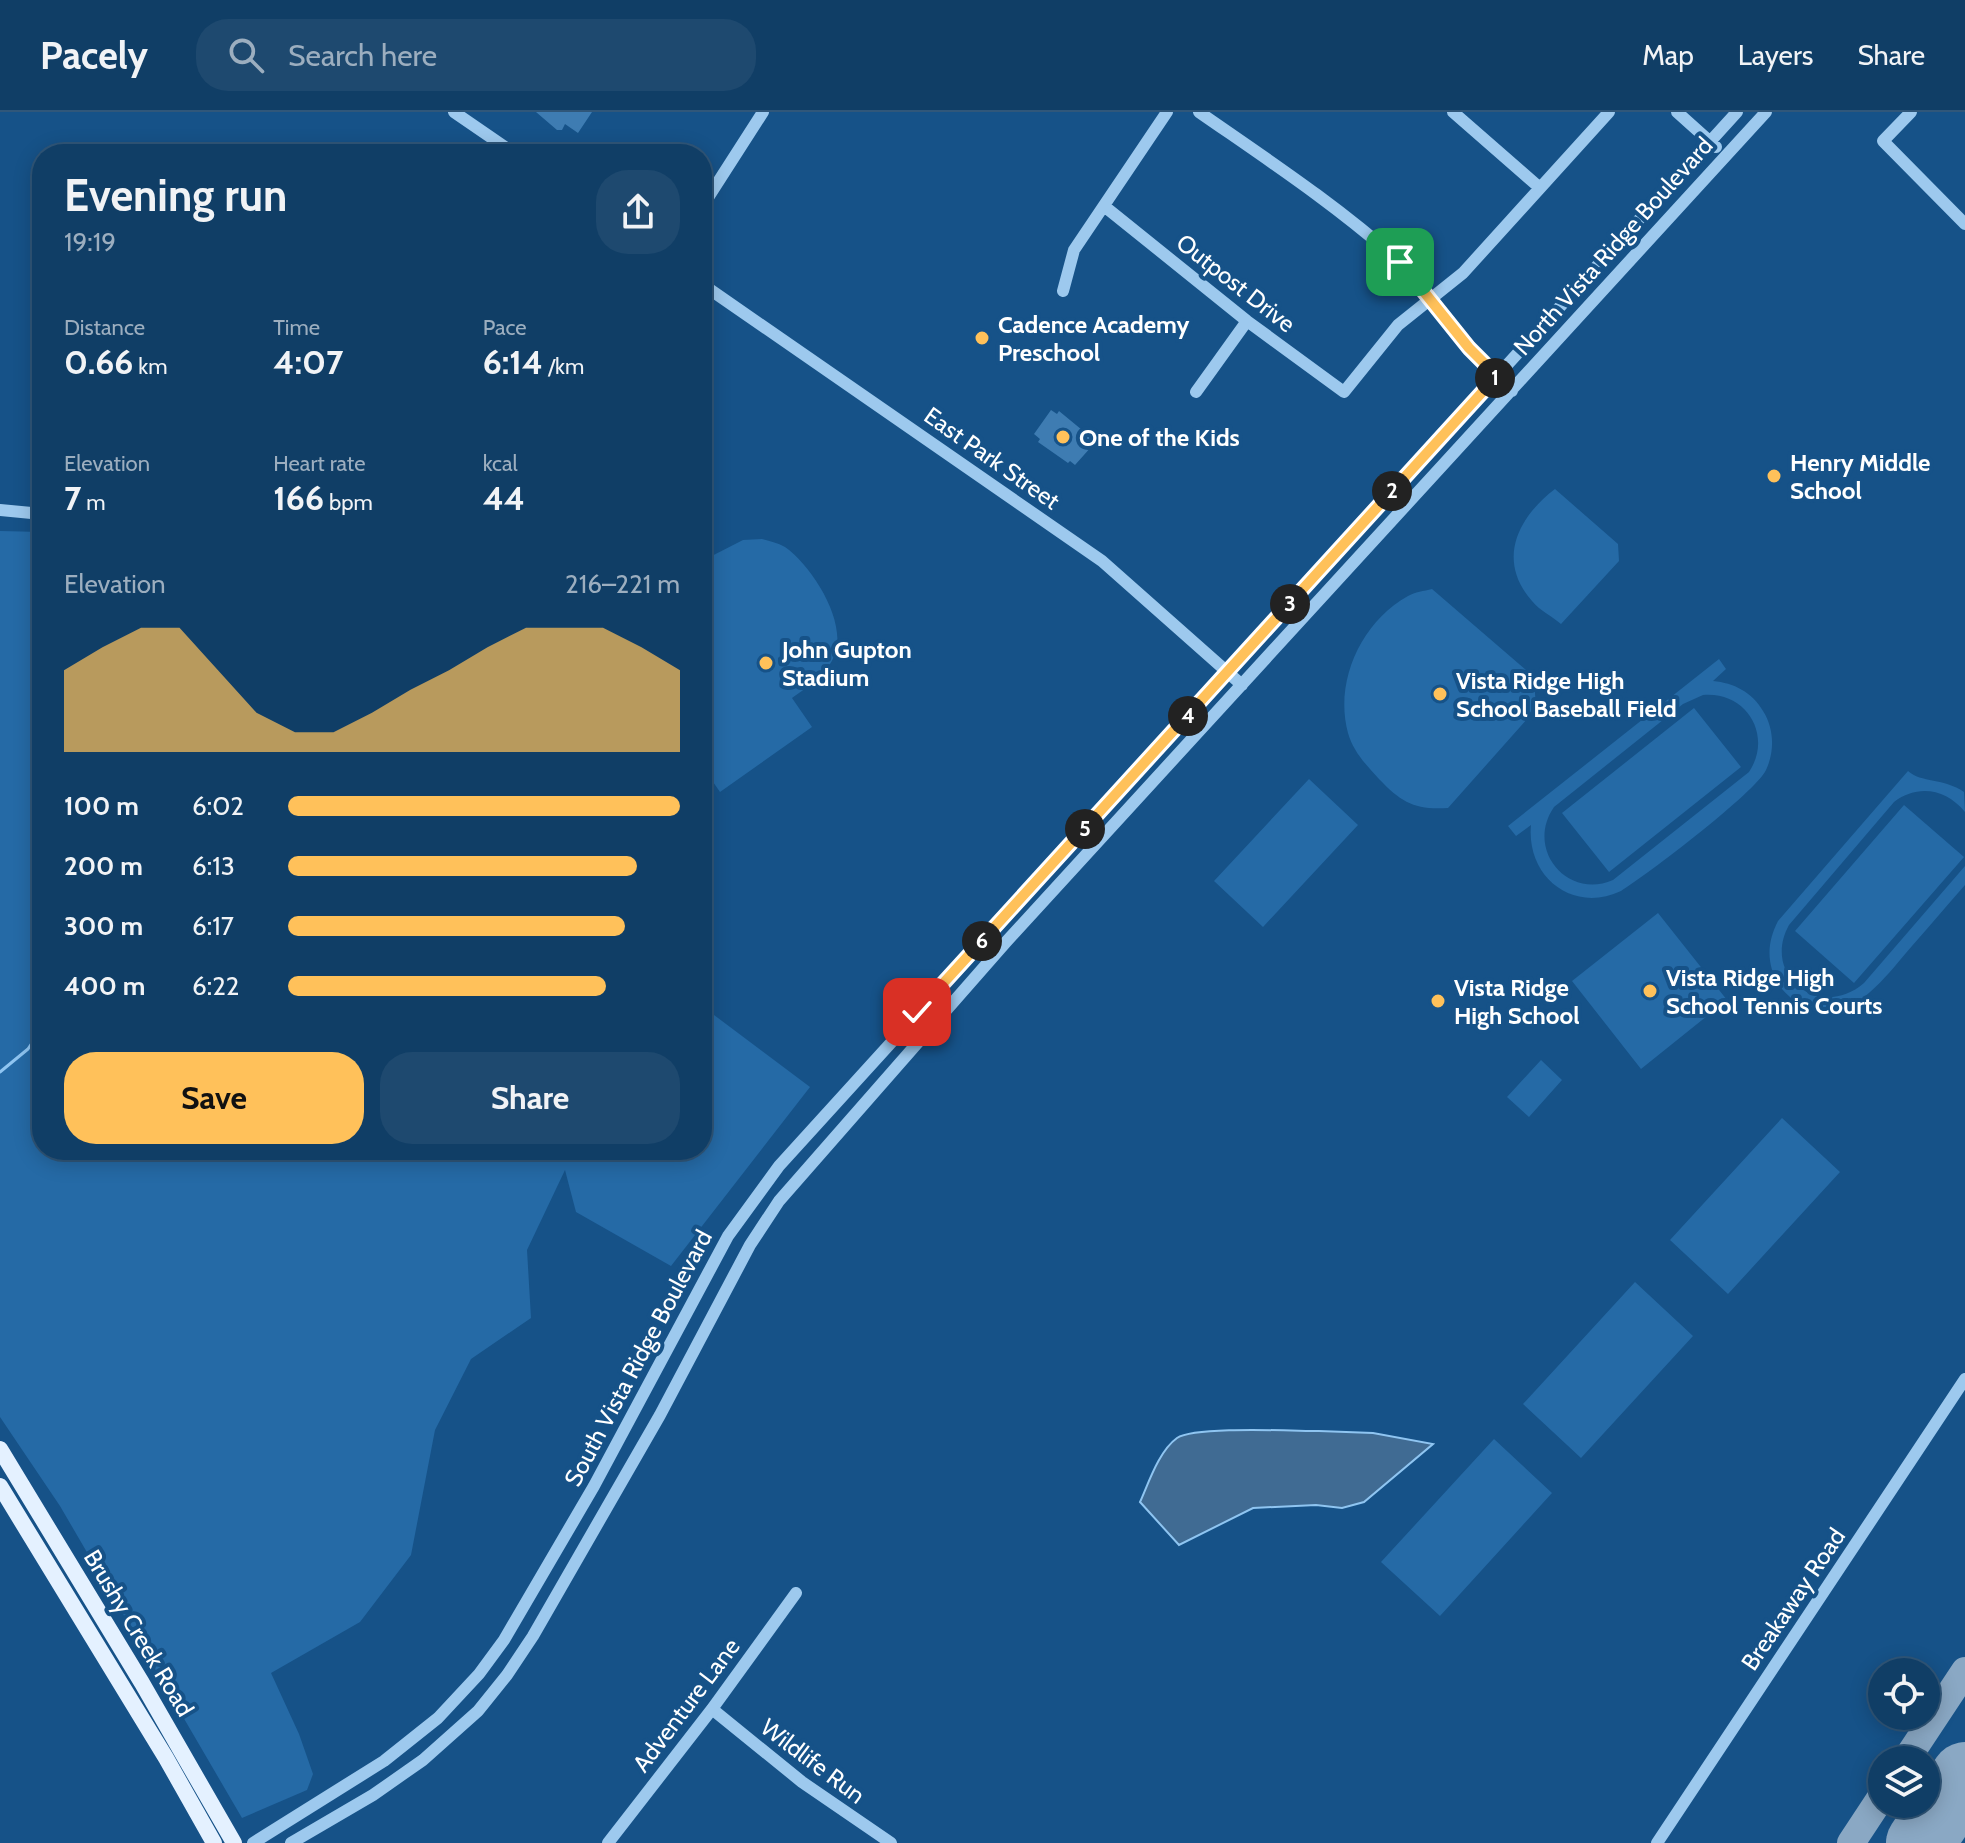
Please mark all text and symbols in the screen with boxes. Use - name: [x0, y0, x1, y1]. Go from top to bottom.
- search box: [196, 19, 756, 91]
- text: Pacely: [40, 32, 148, 79]
- icon: search: [224, 33, 268, 77]
- text: Search here: [288, 37, 437, 74]
- text: Map: [1642, 38, 1694, 72]
- text: Layers: [1738, 38, 1813, 72]
- text: Share: [1857, 38, 1925, 72]
- street label: North Vista Ridge Boulevard: [1507, 131, 1719, 361]
- text: Evening run: [64, 169, 287, 222]
- button: share: [596, 170, 680, 254]
- text: 19:19: [64, 226, 116, 258]
- street label: Outpost Drive: [1171, 228, 1301, 338]
- pin: [1366, 228, 1434, 296]
- icon: arrive: [1378, 240, 1422, 284]
- place label: Cadence Academy Preschool: [998, 310, 1190, 367]
- text: Distance: [64, 314, 145, 341]
- text: Time: [273, 314, 320, 341]
- text: Pace: [483, 314, 527, 341]
- marker: Cadence Academy Preschool: [973, 329, 991, 347]
- text: 0.66: [64, 341, 133, 383]
- text: 4:07: [273, 341, 343, 383]
- text: 6:14: [483, 341, 543, 383]
- text: km: [133, 353, 168, 380]
- text: /km: [543, 353, 584, 380]
- pin: 1: [1475, 358, 1515, 398]
- text: 1: [1491, 364, 1499, 391]
- street label: East Park Street: [919, 401, 1065, 515]
- place label: One of the Kids: [1079, 423, 1240, 452]
- marker: One of the Kids: [1054, 428, 1072, 446]
- place label: Henry Middle School: [1790, 448, 1930, 505]
- text: Elevation: [64, 450, 150, 477]
- text: Heart rate: [273, 450, 365, 477]
- text: kcal: [483, 450, 518, 477]
- marker: Henry Middle School: [1765, 467, 1783, 485]
- pin: 2: [1372, 471, 1412, 511]
- text: 7: [64, 477, 81, 519]
- text: 166: [273, 477, 324, 519]
- text: 44: [483, 477, 525, 519]
- text: 2: [1386, 477, 1398, 504]
- text: m: [81, 489, 106, 516]
- text: bpm: [324, 489, 373, 516]
- text: Elevation: [64, 568, 166, 600]
- text: 216–221 m: [565, 568, 680, 600]
- pin: 3: [1270, 584, 1310, 624]
- text: 3: [1284, 590, 1296, 617]
- place label: John Gupton Stadium: [781, 635, 912, 692]
- marker: John Gupton Stadium: [757, 654, 775, 672]
- place label: Vista Ridge High School Baseball Field: [1456, 666, 1677, 723]
- marker: Vista Ridge High School Baseball Field: [1431, 685, 1449, 703]
- pin: 4: [1168, 696, 1208, 736]
- text: 4: [1181, 702, 1195, 729]
- text: 100 m: [64, 790, 139, 822]
- text: 6:02: [192, 790, 244, 822]
- pin: 5: [1065, 809, 1105, 849]
- text: 5: [1079, 815, 1091, 842]
- text: 200 m: [64, 850, 143, 882]
- text: 6:13: [192, 850, 235, 882]
- text: 300 m: [64, 910, 143, 942]
- text: 6:17: [192, 910, 234, 942]
- pin: 6: [962, 921, 1002, 961]
- text: 6: [976, 927, 988, 954]
- place label: Vista Ridge High School Tennis Courts: [1666, 963, 1882, 1020]
- text: 400 m: [64, 970, 145, 1002]
- text: 6:22: [192, 970, 239, 1002]
- place label: Vista Ridge High School: [1454, 973, 1579, 1030]
- pin: [883, 978, 951, 1046]
- marker: Vista Ridge High School Tennis Courts: [1641, 982, 1659, 1000]
- icon: check: [895, 990, 939, 1034]
- marker: Vista Ridge High School: [1429, 992, 1447, 1010]
- button: Save: [64, 1052, 364, 1144]
- button: Share: [380, 1052, 680, 1144]
- street label: South Vista Ridge Boulevard: [558, 1225, 718, 1491]
- street label: Breakaway Road: [1735, 1522, 1851, 1676]
- street label: Brushy Creek Road: [78, 1544, 200, 1722]
- street label: Adventure Lane: [626, 1632, 746, 1778]
- map controls: [1868, 1658, 1940, 1818]
- button: locate: [1868, 1658, 1940, 1730]
- street label: Wildlife Run: [755, 1712, 871, 1810]
- button: layers: [1868, 1746, 1940, 1818]

